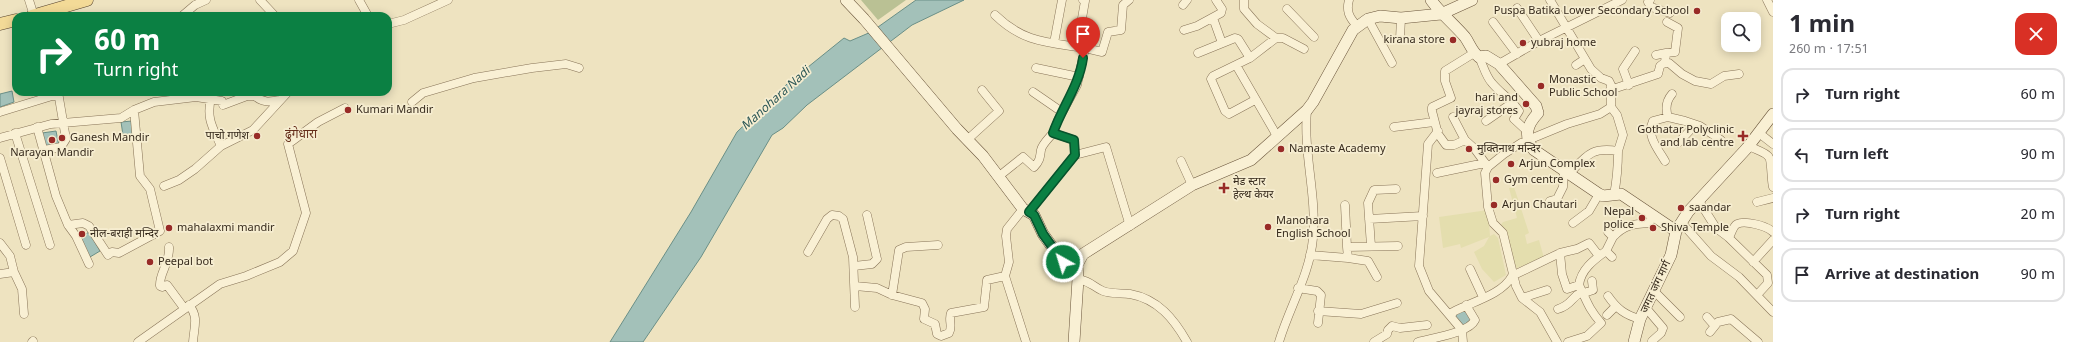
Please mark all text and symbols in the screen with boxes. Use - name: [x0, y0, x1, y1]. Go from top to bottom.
- place label: Puspa Batika Lower Secondary School: [1494, 4, 1689, 18]
- marker: Puspa Batika Lower Secondary School: [1692, 6, 1702, 16]
- text: 1 min: [1789, 10, 1855, 42]
- map controls: [1721, 12, 1761, 52]
- button: search: [1721, 12, 1761, 52]
- button: close: [2015, 13, 2057, 55]
- pin: [1066, 17, 1100, 58]
- icon: arrive: [1072, 23, 1094, 45]
- text: 60 m: [94, 25, 160, 61]
- icon: right: [28, 28, 80, 80]
- place label: kirana store: [1384, 33, 1445, 47]
- marker: kirana store: [1448, 35, 1458, 45]
- place label: yubraj home: [1531, 36, 1596, 50]
- marker: yubraj home: [1518, 38, 1528, 48]
- text: 260 m · 17:51: [1789, 41, 1869, 58]
- text: Turn right: [94, 60, 178, 83]
- water label: Manohara Nadi: [738, 63, 815, 134]
- place label: Monastic Public School: [1549, 73, 1617, 100]
- marker: Monastic Public School: [1536, 81, 1546, 91]
- icon: right: [1791, 84, 1813, 106]
- text: Turn right: [1825, 86, 1900, 105]
- text: 60 m: [2021, 86, 2055, 105]
- place label: hari and jayraj stores: [1454, 91, 1518, 118]
- marker: hari and jayraj stores: [1521, 99, 1531, 109]
- place label: Kumari Mandir: [356, 103, 434, 117]
- marker: Kumari Mandir: [343, 105, 353, 115]
- place label: Gothatar Polyclinic and lab centre: [1637, 123, 1734, 150]
- district label: ढुंगेधारा: [285, 126, 318, 143]
- place label: पाचो गणेश: [206, 129, 250, 143]
- marker: Gothatar Polyclinic and lab centre: [1737, 130, 1749, 142]
- place label: Ganesh Mandir: [70, 131, 150, 145]
- marker: पाचो गणेश: [252, 131, 262, 141]
- marker: Ganesh Mandir: [57, 133, 67, 143]
- marker: Narayan Mandir: [47, 135, 57, 145]
- place label: Namaste Academy: [1289, 142, 1386, 156]
- place label: मुक्तिनाथ मन्दिर: [1477, 142, 1541, 156]
- marker: Namaste Academy: [1276, 144, 1286, 154]
- marker: मुक्तिनाथ मन्दिर: [1464, 144, 1474, 154]
- icon: left: [1791, 144, 1813, 166]
- place label: Narayan Mandir: [10, 146, 94, 160]
- text: Turn left: [1825, 146, 1889, 165]
- text: 90 m: [2021, 146, 2055, 165]
- place label: Arjun Complex: [1519, 157, 1595, 171]
- marker: Arjun Complex: [1506, 159, 1516, 169]
- place label: Gym centre: [1504, 173, 1564, 187]
- place label: मेड स्टार हेल्थ केयर: [1233, 175, 1274, 202]
- marker: Gym centre: [1491, 175, 1501, 185]
- marker: मेड स्टार हेल्थ केयर: [1218, 182, 1230, 194]
- place label: Arjun Chautari: [1502, 198, 1577, 212]
- marker: Arjun Chautari: [1489, 200, 1499, 210]
- place label: saandar: [1689, 201, 1731, 215]
- marker: saandar: [1676, 203, 1686, 213]
- icon: right: [1791, 204, 1813, 226]
- place label: Nepal police: [1603, 205, 1634, 232]
- text: Turn right: [1825, 206, 1900, 225]
- text: 20 m: [2021, 206, 2055, 225]
- marker: Nepal police: [1637, 213, 1647, 223]
- place label: Manohara English School: [1276, 214, 1351, 241]
- place label: mahalaxmi mandir: [177, 221, 275, 235]
- place label: Shiva Temple: [1661, 221, 1729, 235]
- marker: Manohara English School: [1263, 222, 1273, 232]
- marker: mahalaxmi mandir: [164, 223, 174, 233]
- marker: Shiva Temple: [1648, 223, 1658, 233]
- place label: नील-बराही मन्दिर: [90, 227, 159, 241]
- marker: नील-बराही मन्दिर: [77, 229, 87, 239]
- position arrow: [1042, 241, 1084, 283]
- place label: Peepal bot: [158, 255, 213, 269]
- marker: Peepal bot: [145, 257, 155, 267]
- street label: जगत जंग मार्ग: [1638, 258, 1675, 315]
- icon: arrive: [1791, 264, 1813, 286]
- text: Arrive at destination: [1825, 266, 1979, 285]
- text: 90 m: [2021, 266, 2055, 285]

